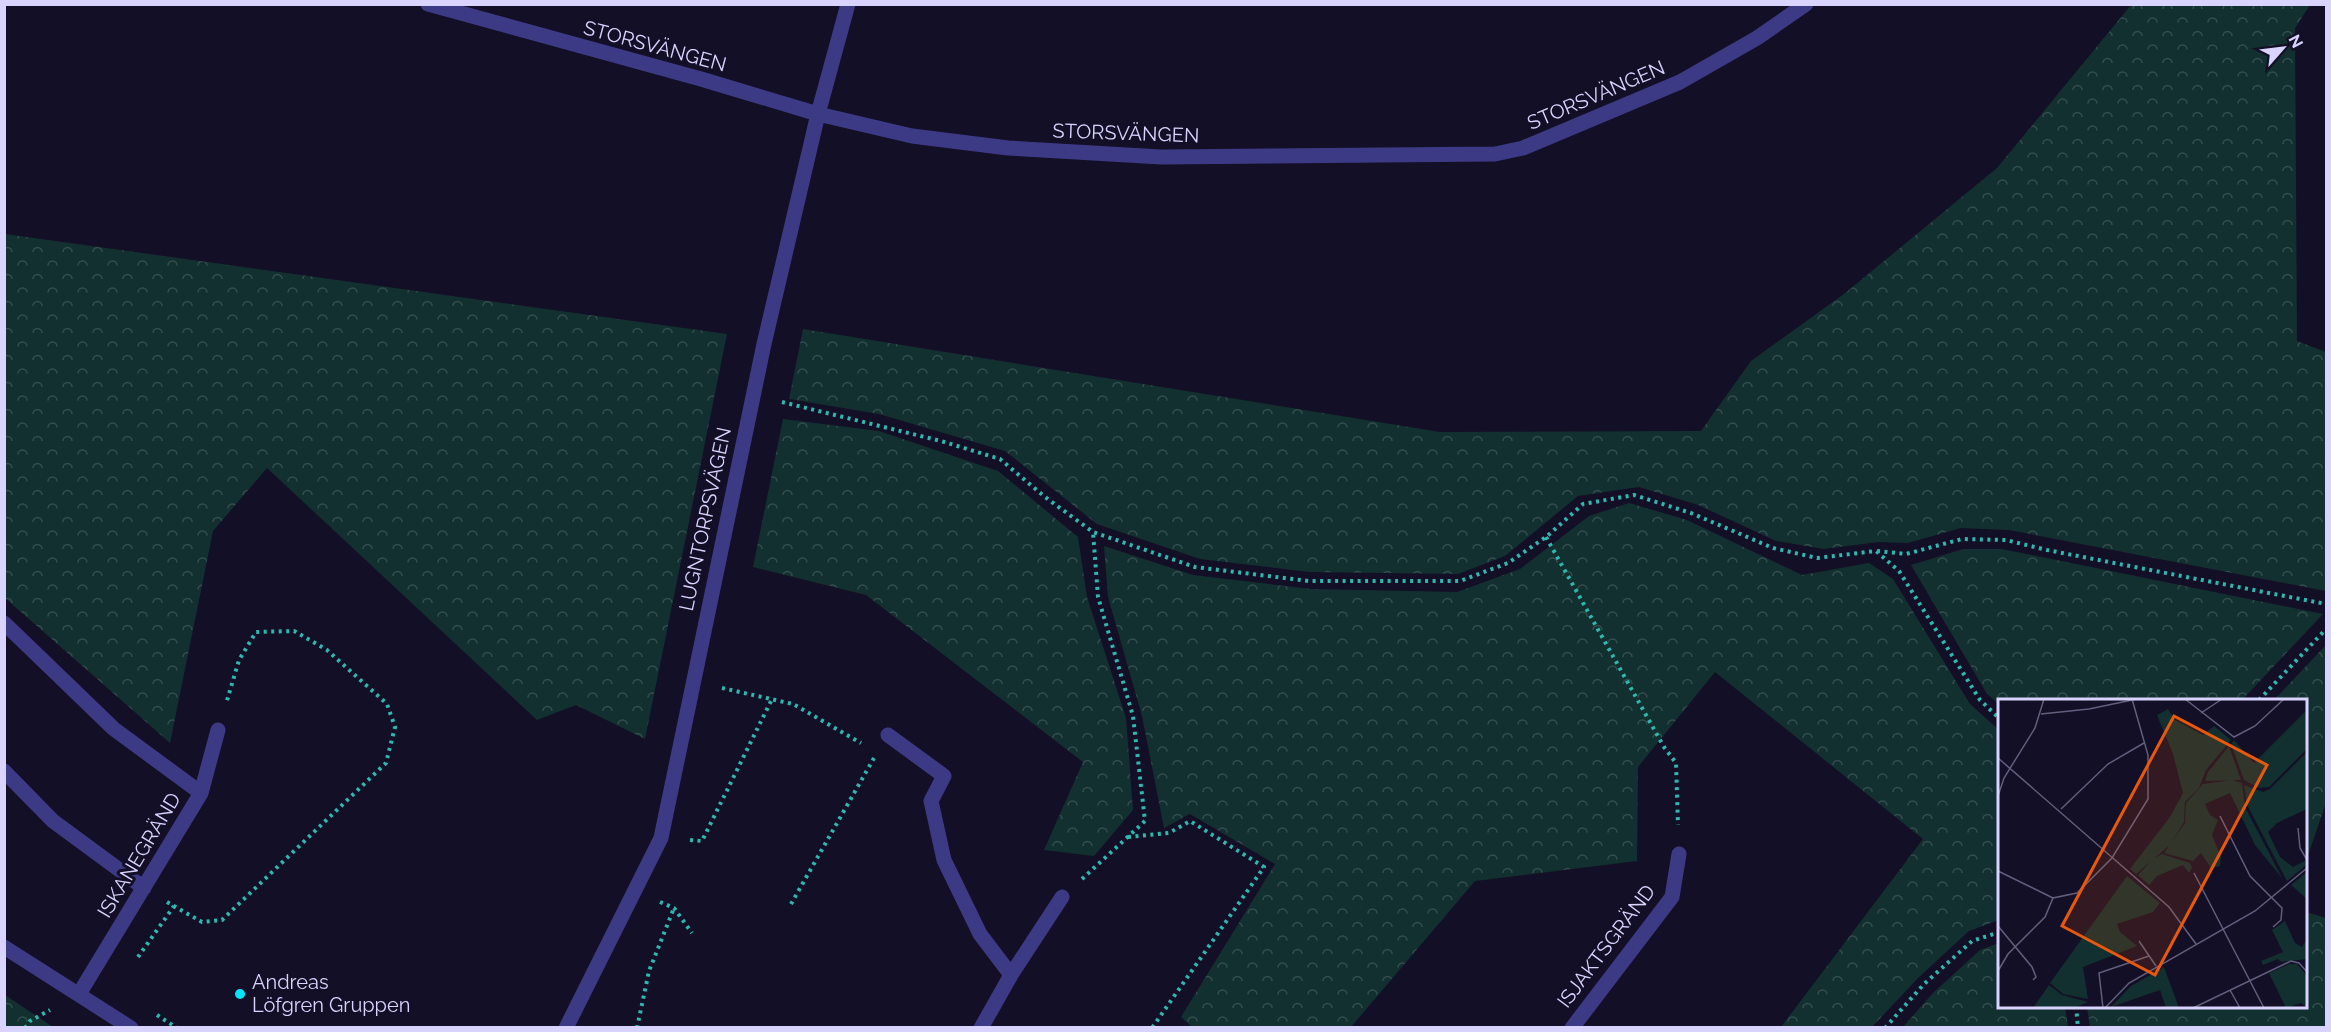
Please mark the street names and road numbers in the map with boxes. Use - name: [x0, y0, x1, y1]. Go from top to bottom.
- street label: STORSVÄNGEN: [581, 15, 729, 77]
- street label: STORSVÄNGEN: [1524, 55, 1668, 135]
- street label: STORSVÄNGEN: [1052, 118, 1200, 148]
- street label: LUGNTORPSVÄGEN: [674, 425, 736, 613]
- street label: ISKANEGRÄND: [92, 788, 186, 922]
- street label: ISJAKTSGRÄND: [1552, 880, 1660, 1012]

